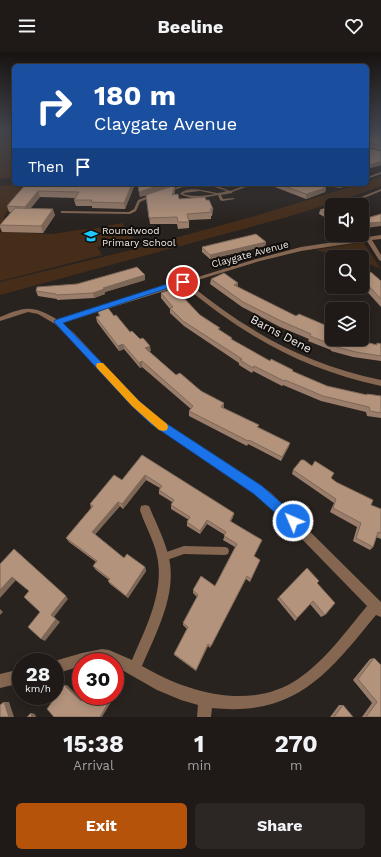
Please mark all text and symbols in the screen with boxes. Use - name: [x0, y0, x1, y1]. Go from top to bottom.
- icon: menu: [16, 15, 38, 37]
- icon: heart: [343, 15, 365, 37]
- text: Beeline: [158, 16, 223, 37]
- text: 180 m: [94, 79, 176, 112]
- icon: right: [28, 80, 80, 132]
- text: Claygate Avenue: [94, 113, 237, 134]
- icon: arrive: [72, 156, 94, 178]
- text: Then: [28, 158, 64, 176]
- map controls: [325, 198, 369, 346]
- button: sound: [325, 198, 369, 242]
- place label: Roundwood Primary School: [102, 225, 176, 248]
- school or university icon: Roundwood Primary School: [83, 228, 99, 244]
- street label: Claygate Avenue: [210, 238, 290, 270]
- button: search: [325, 250, 369, 294]
- pin: [166, 265, 200, 299]
- icon: arrive: [172, 271, 194, 293]
- button: layers: [325, 302, 369, 346]
- street label: Barns Dene: [248, 312, 314, 356]
- position arrow: [272, 500, 314, 542]
- speed limit sign: 30: [72, 653, 124, 705]
- text: 28: [26, 662, 50, 686]
- text: km/h: [25, 683, 51, 694]
- text: 15:38: [63, 730, 124, 758]
- text: 1: [194, 730, 204, 758]
- text: 270: [274, 730, 318, 758]
- text: Arrival: [73, 758, 114, 773]
- text: min: [187, 758, 211, 773]
- text: m: [290, 758, 302, 773]
- button: Exit: [16, 803, 187, 849]
- button: Share: [195, 803, 365, 849]

